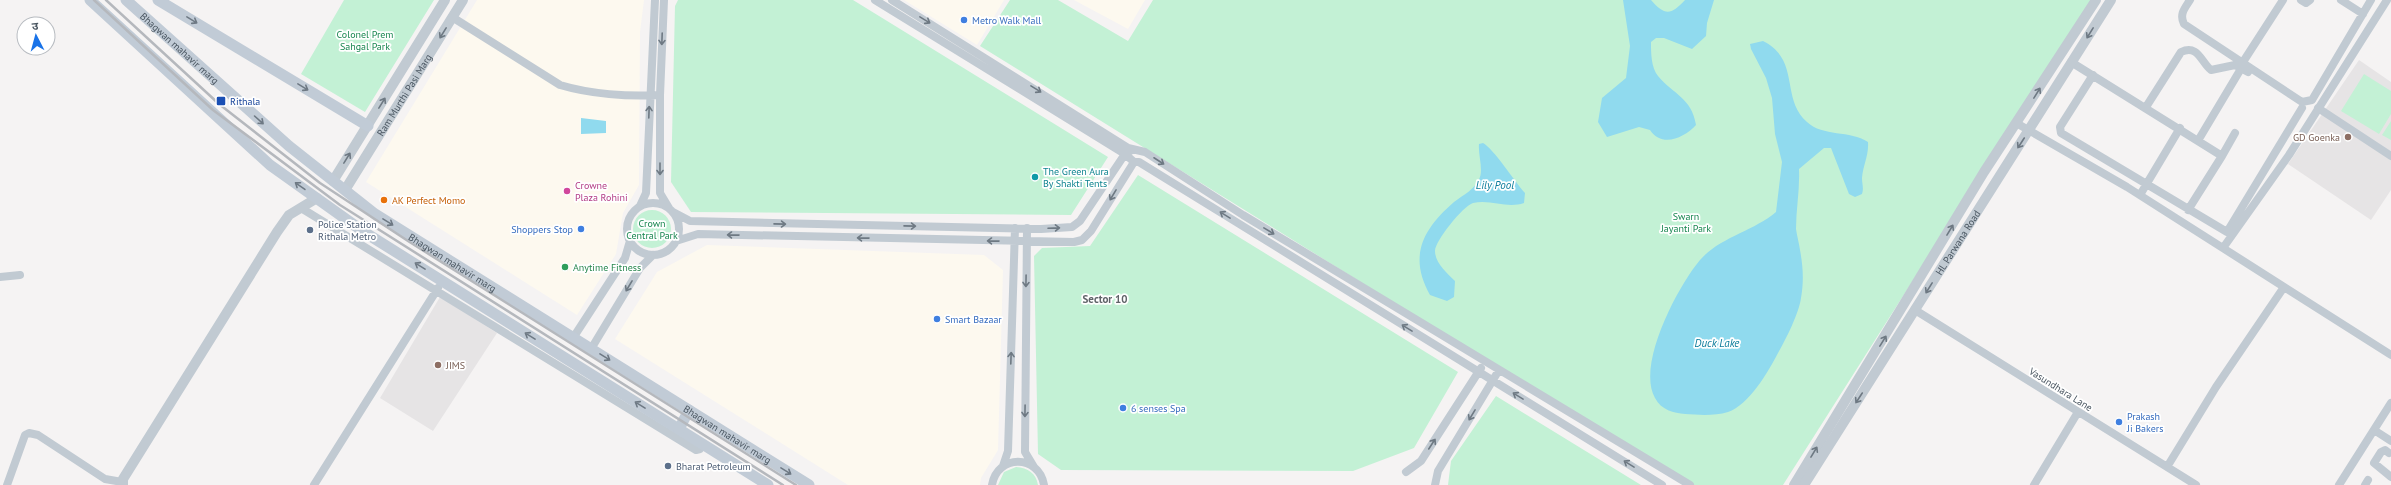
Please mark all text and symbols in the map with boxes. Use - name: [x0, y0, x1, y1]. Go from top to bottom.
- street label: Bhagwan mahavir marg: [137, 10, 221, 87]
- place label: Metro Walk Mall: [972, 14, 1041, 27]
- marker: Metro Walk Mall: [959, 15, 969, 25]
- north arrow: [16, 16, 56, 56]
- one-way arrow: [186, 17, 198, 25]
- one-way arrow: [919, 17, 931, 25]
- text: उ: [31, 19, 39, 33]
- one-way arrow: [438, 27, 446, 39]
- one-way arrow: [2086, 27, 2094, 38]
- park label: Colonel Prem Sahgal Park: [337, 28, 393, 53]
- one-way arrow: [658, 32, 665, 45]
- street label: Ram Murthi Pasi Marg: [374, 52, 435, 139]
- one-way arrow: [297, 84, 309, 92]
- one-way arrow: [1030, 85, 1041, 93]
- one-way arrow: [2033, 88, 2041, 99]
- marker: Rithala: [215, 95, 227, 107]
- place label: Rithala: [230, 95, 260, 108]
- one-way arrow: [378, 98, 386, 109]
- one-way arrow: [645, 106, 653, 119]
- one-way arrow: [254, 115, 264, 125]
- place label: GD Goenka: [2293, 131, 2340, 144]
- marker: GD Goenka: [2343, 132, 2353, 142]
- one-way arrow: [2017, 137, 2025, 148]
- one-way arrow: [344, 152, 352, 164]
- one-way arrow: [1153, 158, 1165, 166]
- one-way arrow: [656, 162, 664, 175]
- place label: The Green Aura By Shakti Tents: [1043, 165, 1109, 190]
- marker: The Green Aura By Shakti Tents: [1030, 172, 1040, 182]
- water label: Lily Pool: [1476, 178, 1514, 192]
- place label: Crowne Plaza Rohini: [575, 179, 628, 204]
- one-way arrow: [295, 182, 306, 190]
- marker: Crowne Plaza Rohini: [562, 186, 572, 196]
- one-way arrow: [1109, 189, 1117, 201]
- place label: AK Perfect Momo: [392, 194, 465, 207]
- marker: AK Perfect Momo: [379, 195, 389, 205]
- street label: HL Parwana Road: [1933, 208, 1983, 278]
- park label: Swarn Jayanti Park: [1660, 210, 1711, 235]
- one-way arrow: [1219, 211, 1231, 219]
- park label: Crown Central Park: [626, 217, 678, 242]
- place label: Police Station Rithala Metro: [318, 218, 377, 243]
- one-way arrow: [382, 218, 394, 226]
- one-way arrow: [773, 220, 786, 228]
- one-way arrow: [903, 222, 916, 230]
- place label: Shoppers Stop: [511, 223, 573, 236]
- marker: Shoppers Stop: [576, 224, 586, 234]
- one-way arrow: [1947, 224, 1955, 236]
- marker: Police Station Rithala Metro: [305, 225, 315, 235]
- one-way arrow: [1047, 225, 1060, 232]
- one-way arrow: [1263, 227, 1275, 235]
- street label: Bhagwan mahavir marg: [406, 231, 499, 295]
- one-way arrow: [727, 231, 740, 239]
- one-way arrow: [857, 234, 870, 242]
- one-way arrow: [987, 237, 1000, 245]
- place label: Anytime Fitness: [573, 261, 641, 274]
- one-way arrow: [414, 262, 426, 270]
- marker: Anytime Fitness: [560, 262, 570, 272]
- one-way arrow: [1023, 274, 1030, 287]
- one-way arrow: [625, 280, 633, 292]
- one-way arrow: [1924, 282, 1932, 294]
- district label: Sector 10: [1083, 292, 1127, 306]
- place label: Smart Bazaar: [945, 313, 1002, 326]
- marker: Smart Bazaar: [932, 314, 942, 324]
- one-way arrow: [1401, 323, 1413, 331]
- one-way arrow: [524, 331, 536, 339]
- one-way arrow: [1879, 335, 1887, 347]
- water label: Duck Lake: [1695, 336, 1739, 350]
- one-way arrow: [1007, 352, 1015, 365]
- one-way arrow: [599, 354, 611, 362]
- place label: JIMS: [445, 359, 465, 372]
- marker: JIMS: [433, 360, 443, 370]
- street label: Vasundhara Lane: [2026, 364, 2095, 414]
- one-way arrow: [1512, 391, 1524, 399]
- one-way arrow: [1855, 392, 1863, 403]
- one-way arrow: [635, 401, 646, 409]
- street label: Bhagwan mahavir marg: [681, 402, 774, 467]
- place label: 6 senses Spa: [1131, 402, 1186, 415]
- marker: 6 senses Spa: [1118, 403, 1128, 413]
- one-way arrow: [1021, 404, 1029, 417]
- one-way arrow: [1468, 409, 1476, 421]
- place label: Prakash Ji Bakers: [2126, 410, 2163, 435]
- marker: Prakash Ji Bakers: [2114, 417, 2124, 427]
- one-way arrow: [1428, 439, 1436, 450]
- one-way arrow: [1811, 446, 1819, 458]
- place label: Bharat Petroleum: [676, 460, 751, 473]
- one-way arrow: [1623, 460, 1634, 469]
- marker: Bharat Petroleum: [663, 461, 673, 471]
- one-way arrow: [780, 467, 792, 475]

